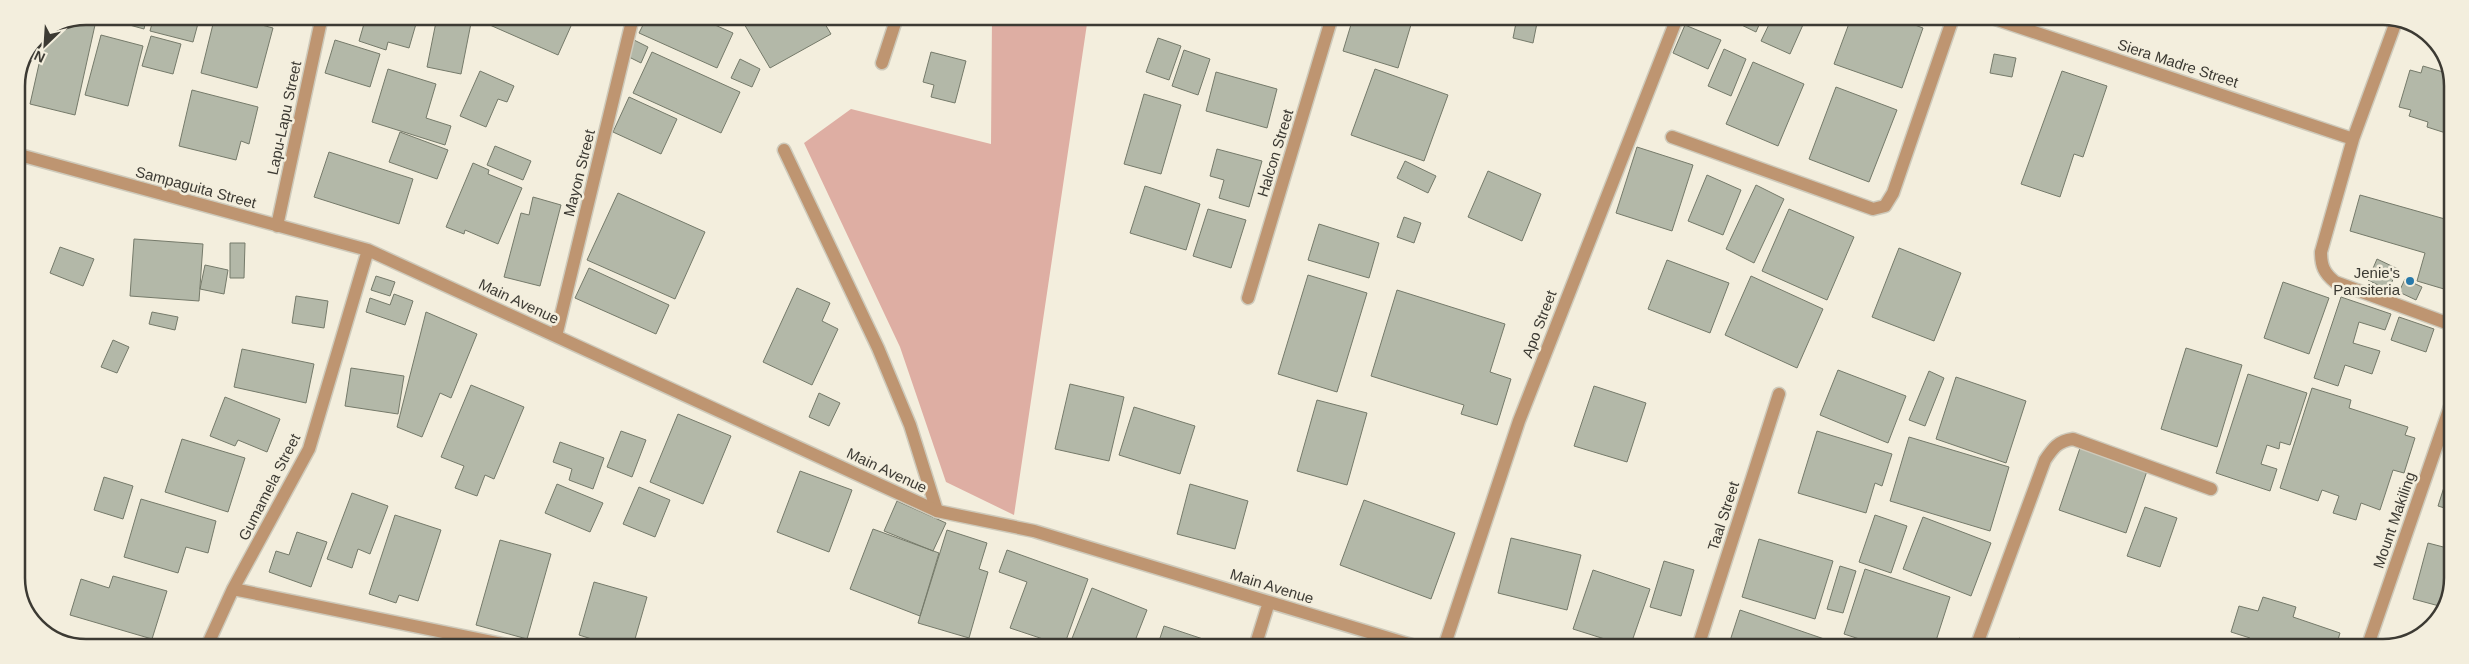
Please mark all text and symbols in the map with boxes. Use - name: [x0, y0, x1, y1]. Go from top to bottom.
- north arrow: [20, 20, 70, 70]
- street label: Siera Madre Street: [2116, 35, 2241, 91]
- text: N: [32, 47, 47, 66]
- street label: Lapu-Lapu Street: [264, 59, 305, 176]
- street label: Halcon Street: [1254, 106, 1297, 199]
- street label: Mayon Street: [560, 127, 598, 218]
- street label: Sampaguita Street: [134, 163, 259, 212]
- place label: Jenie's Pansiteria: [2333, 264, 2401, 298]
- street label: Main Avenue: [476, 275, 562, 327]
- marker: Jenie's Pansiteria: [2404, 275, 2416, 287]
- street label: Apo Street: [1518, 287, 1560, 360]
- street label: Gumamela Street: [235, 430, 304, 543]
- street label: Main Avenue: [844, 444, 930, 496]
- street label: Mount Makiling: [2370, 470, 2418, 570]
- street label: Taal Street: [1704, 478, 1742, 553]
- street label: Main Avenue: [1228, 565, 1316, 607]

